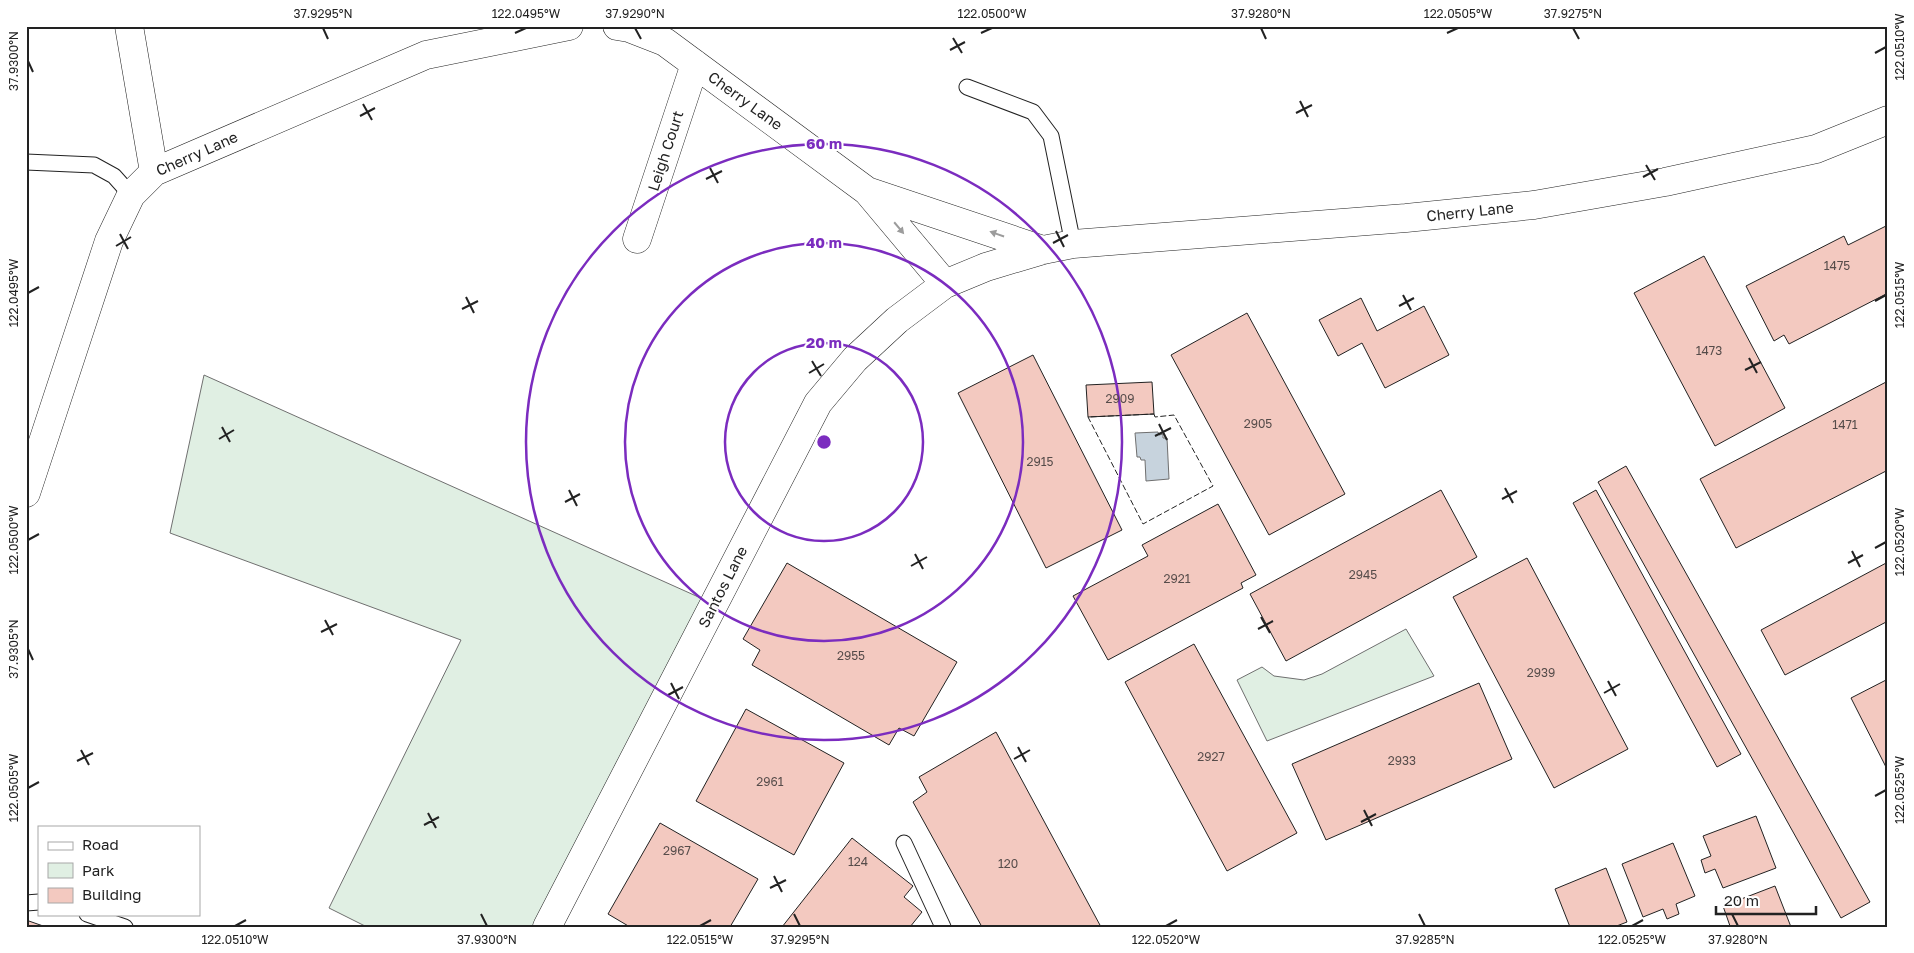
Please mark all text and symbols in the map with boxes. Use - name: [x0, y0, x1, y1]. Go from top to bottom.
- text: 37.9295°N: [293, 6, 353, 21]
- text: 122.0495°W: [492, 6, 561, 21]
- text: 37.9290°N: [605, 6, 665, 21]
- text: 122.0500°W: [958, 6, 1027, 21]
- text: 37.9280°N: [1231, 6, 1291, 21]
- text: 122.0505°W: [1424, 6, 1493, 21]
- text: 37.9275°N: [1544, 6, 1602, 21]
- text: 122.0510°W: [1892, 13, 1907, 81]
- text: 37.9300°N: [6, 31, 21, 91]
- street label: Cherry Lane: [705, 67, 787, 133]
- street label: Leigh Court: [644, 108, 687, 193]
- street label: Cherry Lane: [153, 127, 241, 179]
- text: 60 m: [806, 134, 842, 152]
- street label: Cherry Lane: [1425, 197, 1515, 225]
- one-way arrow: [893, 221, 904, 234]
- one-way arrow: [989, 230, 1004, 238]
- text: 40 m: [806, 233, 842, 251]
- text: 122.0495°W: [6, 258, 21, 327]
- house number: 1475: [1824, 258, 1850, 273]
- text: 122.0515°W: [1892, 261, 1907, 328]
- text: 20 m: [806, 333, 842, 351]
- house number: 1473: [1696, 343, 1722, 358]
- house number: 2909: [1106, 391, 1134, 406]
- house number: 2905: [1244, 416, 1272, 431]
- house number: 1471: [1832, 417, 1858, 432]
- centre of rings: [815, 433, 833, 451]
- house number: 2915: [1026, 454, 1054, 469]
- text: 122.0500°W: [6, 505, 21, 574]
- text: 122.0520°W: [1892, 507, 1907, 576]
- street label: Santos Lane: [694, 543, 750, 630]
- house number: 2945: [1349, 567, 1377, 582]
- house number: 2921: [1163, 571, 1191, 586]
- text: 37.9305°N: [6, 619, 21, 679]
- house number: 2955: [837, 648, 865, 663]
- house number: 2939: [1527, 665, 1555, 680]
- house number: 2927: [1197, 749, 1225, 764]
- text: 122.0505°W: [6, 753, 21, 822]
- house number: 2933: [1388, 753, 1416, 768]
- text: 122.0525°W: [1892, 756, 1907, 824]
- house number: 2961: [756, 774, 784, 789]
- legend: [38, 826, 200, 916]
- text: Road: [82, 835, 119, 853]
- house number: 2967: [663, 843, 691, 858]
- house number: 124: [848, 854, 868, 869]
- house number: 120: [998, 856, 1018, 871]
- text: Park: [82, 861, 115, 879]
- scale bar: [1716, 883, 1816, 915]
- text: Building: [82, 885, 142, 903]
- text: 20 m: [1724, 891, 1759, 909]
- text: 122.0510°W: [201, 932, 269, 947]
- text: 37.9300°N: [457, 932, 517, 947]
- text: 122.0515°W: [667, 932, 734, 947]
- text: 37.9295°N: [770, 932, 830, 947]
- text: 122.0520°W: [1132, 932, 1201, 947]
- text: 37.9285°N: [1395, 932, 1455, 947]
- text: 122.0525°W: [1598, 932, 1666, 947]
- text: 37.9280°N: [1708, 932, 1768, 947]

